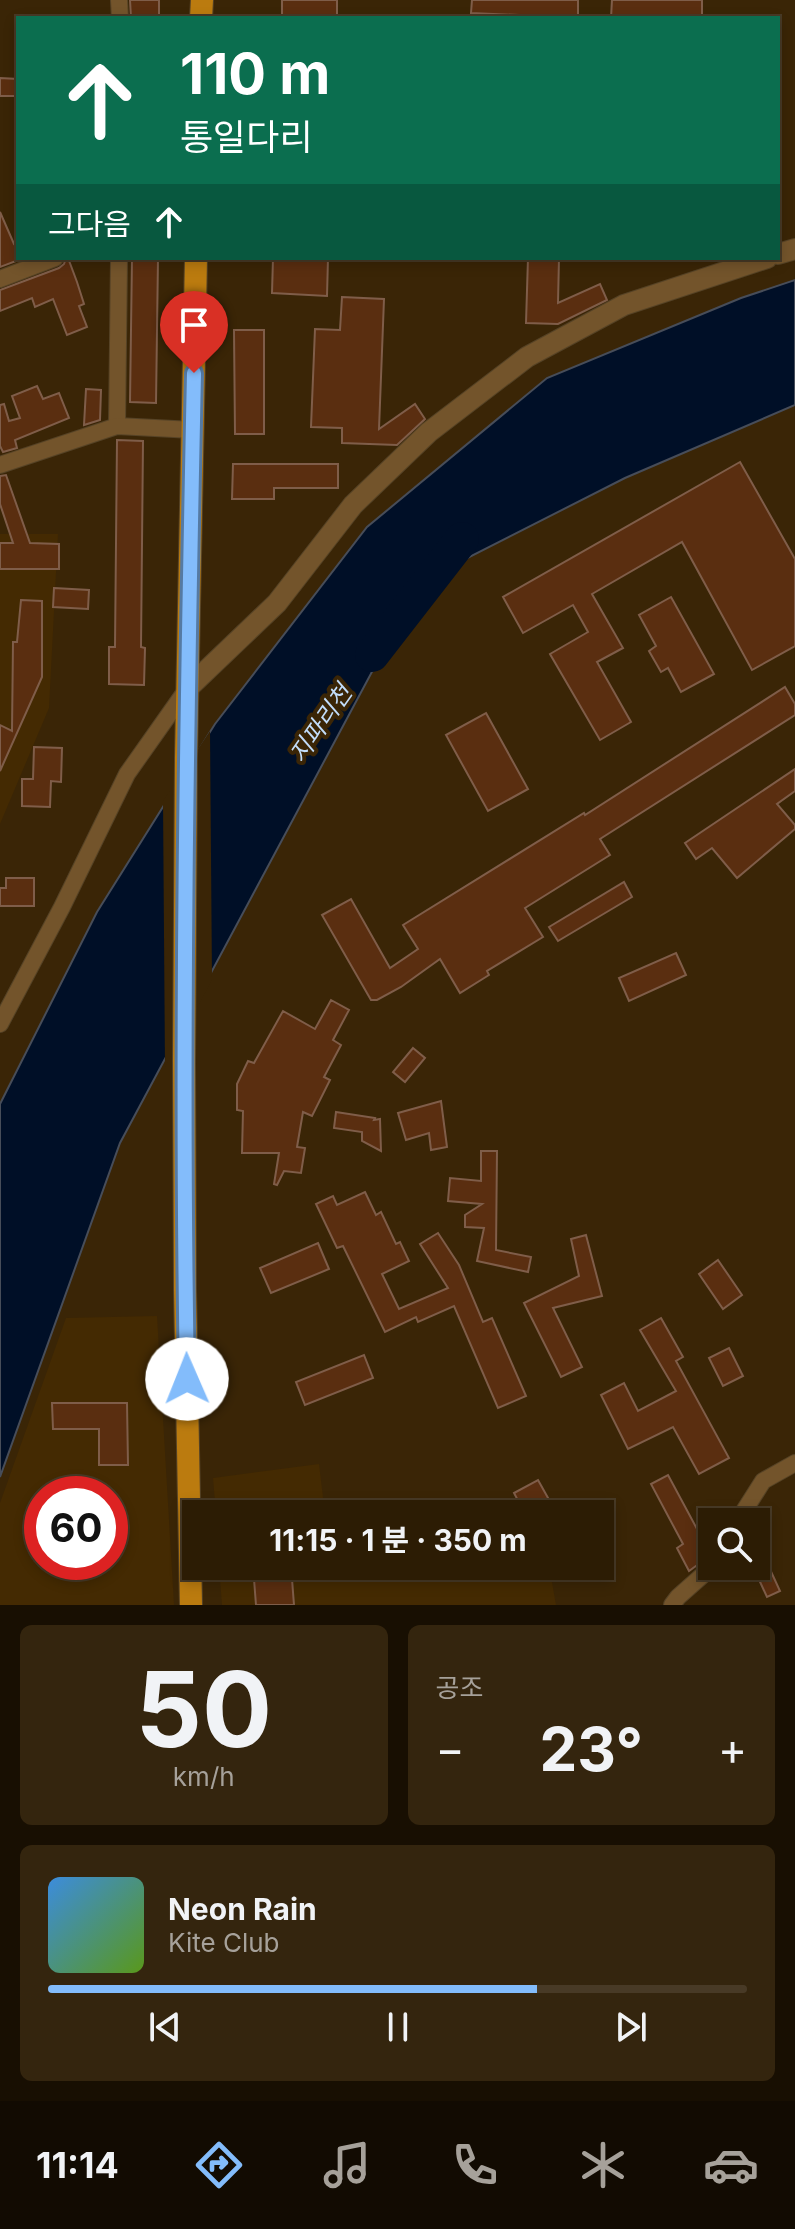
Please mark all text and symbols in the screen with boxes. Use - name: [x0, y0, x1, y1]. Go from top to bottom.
- text: 110 m: [180, 40, 330, 108]
- icon: ahead: [48, 48, 152, 152]
- text: 통일다리: [180, 115, 312, 159]
- icon: ahead: [147, 200, 191, 244]
- text: 그다음: [48, 206, 131, 242]
- pin: [160, 291, 228, 373]
- icon: arrive: [172, 303, 216, 347]
- water label: 지파리천: [283, 677, 359, 768]
- position arrow: [145, 1337, 229, 1421]
- speed limit sign: 60: [24, 1476, 128, 1580]
- map controls: [698, 1508, 770, 1580]
- button: search: [698, 1508, 770, 1580]
- text: 11:15 · 1 분 · 350 m: [269, 1522, 527, 1558]
- text: 50: [135, 1646, 272, 1772]
- text: 공조: [436, 1672, 483, 1703]
- text: 23°: [539, 1713, 643, 1785]
- text: −: [436, 1722, 465, 1776]
- text: +: [718, 1722, 747, 1776]
- text: km/h: [173, 1761, 235, 1792]
- text: Neon Rain: [168, 1891, 317, 1927]
- text: Kite Club: [168, 1927, 279, 1958]
- icon: previous: [143, 2005, 187, 2049]
- icon: pause: [376, 2005, 420, 2049]
- icon: next: [609, 2005, 653, 2049]
- icon: directions: [191, 2137, 247, 2193]
- icon: music: [319, 2137, 375, 2193]
- icon: phone: [447, 2137, 503, 2193]
- icon: climate: [575, 2137, 631, 2193]
- icon: car: [703, 2137, 759, 2193]
- text: 11:14: [36, 2143, 119, 2187]

